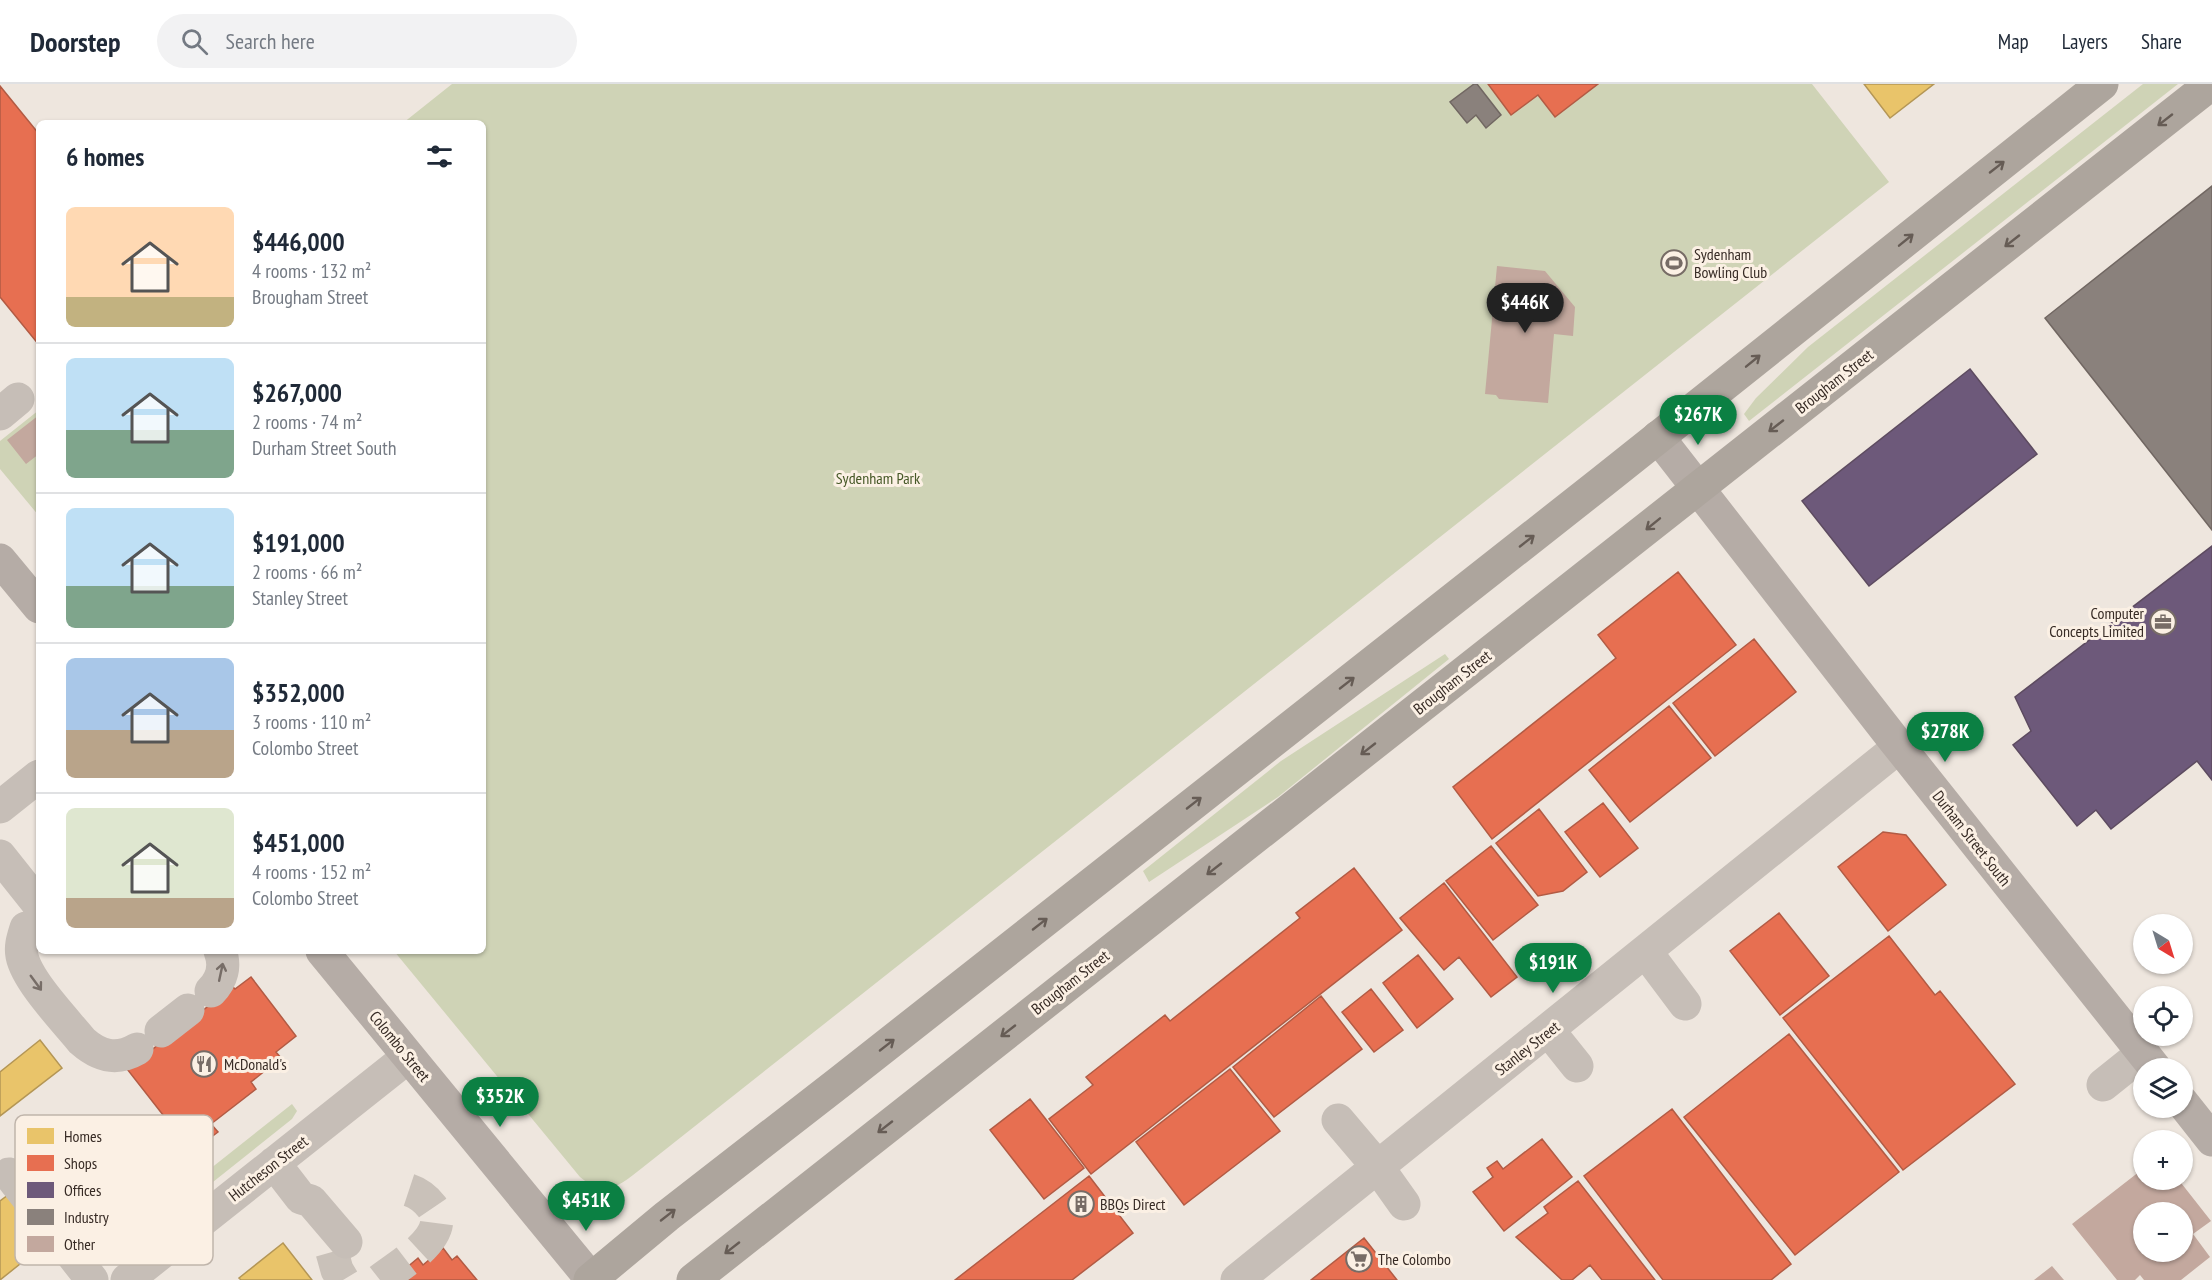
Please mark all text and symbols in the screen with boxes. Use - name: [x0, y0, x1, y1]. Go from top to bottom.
- search box: [157, 14, 577, 68]
- text: Doorstep: [30, 23, 121, 60]
- icon: search: [178, 25, 211, 58]
- text: Search here: [226, 27, 315, 55]
- text: Map: [1998, 28, 2029, 55]
- text: Layers: [2062, 28, 2108, 55]
- text: Share: [2141, 28, 2182, 55]
- one-way arrow: [2158, 114, 2174, 127]
- text: 6 homes: [66, 140, 144, 173]
- icon: filters: [423, 140, 456, 173]
- one-way arrow: [1988, 161, 2004, 174]
- text: $446,000: [252, 225, 345, 258]
- icon: home: [114, 231, 186, 303]
- one-way arrow: [1898, 233, 1914, 246]
- one-way arrow: [2004, 234, 2020, 247]
- place label: Sydenham Bowling Club: [1694, 244, 1767, 282]
- sports icon: Sydenham Bowling Club: [1659, 248, 1689, 278]
- text: 4 rooms · 132 m²: [252, 258, 371, 284]
- pin: $446K: [1483, 283, 1567, 334]
- text: Brougham Street: [252, 284, 368, 310]
- text: $446K: [1501, 289, 1549, 315]
- street label: Brougham Street: [1791, 344, 1877, 418]
- one-way arrow: [1745, 355, 1761, 368]
- text: $267,000: [252, 376, 342, 409]
- icon: home: [114, 382, 186, 454]
- pin: $267K: [1656, 395, 1740, 446]
- text: $267K: [1674, 401, 1722, 427]
- text: 2 rooms · 74 m²: [252, 409, 362, 435]
- one-way arrow: [1769, 420, 1785, 433]
- text: Durham Street South: [252, 435, 397, 461]
- park label: Sydenham Park: [836, 468, 921, 488]
- one-way arrow: [1645, 517, 1661, 530]
- text: $191,000: [252, 526, 345, 559]
- icon: home: [114, 532, 186, 604]
- one-way arrow: [1519, 534, 1535, 547]
- text: 2 rooms · 66 m²: [252, 559, 362, 585]
- text: Stanley Street: [252, 585, 348, 611]
- place label: Computer Concepts Limited: [2049, 603, 2145, 641]
- office icon: Computer Concepts Limited: [2148, 607, 2178, 637]
- street label: Brougham Street: [1409, 645, 1495, 719]
- text: $352,000: [252, 676, 345, 709]
- one-way arrow: [1339, 676, 1355, 689]
- icon: home: [114, 682, 186, 754]
- text: 3 rooms · 110 m²: [252, 709, 371, 735]
- pin: $278K: [1903, 712, 1987, 763]
- text: $278K: [1921, 718, 1969, 744]
- text: Colombo Street: [252, 735, 359, 761]
- one-way arrow: [1360, 742, 1376, 755]
- street label: Durham Street South: [1929, 786, 2015, 890]
- one-way arrow: [1185, 797, 1201, 810]
- text: $451,000: [252, 826, 345, 859]
- icon: home: [114, 832, 186, 904]
- text: 4 rooms · 152 m²: [252, 859, 371, 885]
- one-way arrow: [1207, 863, 1223, 876]
- text: Colombo Street: [252, 885, 359, 911]
- north arrow: [2133, 914, 2193, 974]
- map controls: [2133, 914, 2193, 1262]
- one-way arrow: [1032, 918, 1048, 931]
- pin: $191K: [1511, 943, 1595, 994]
- street label: Brougham Street: [1027, 945, 1113, 1019]
- text: $191K: [1529, 949, 1577, 975]
- one-way arrow: [215, 963, 227, 982]
- one-way arrow: [29, 974, 42, 990]
- button: locate: [2133, 986, 2193, 1046]
- street label: Colombo Street: [365, 1007, 435, 1086]
- street label: Stanley Street: [1491, 1016, 1564, 1080]
- one-way arrow: [1000, 1024, 1016, 1037]
- one-way arrow: [879, 1038, 895, 1051]
- restaurant icon: McDonald's: [189, 1049, 219, 1079]
- place label: McDonald's: [224, 1054, 287, 1074]
- button: layers: [2133, 1058, 2193, 1118]
- pin: $352K: [458, 1077, 542, 1128]
- text: $352K: [476, 1083, 524, 1109]
- legend: [15, 1115, 213, 1265]
- one-way arrow: [878, 1120, 894, 1133]
- text: Homes: [64, 1126, 102, 1146]
- button: +: [2133, 1130, 2193, 1190]
- street label: Hutcheson Street: [224, 1131, 312, 1205]
- text: Shops: [64, 1153, 97, 1173]
- text: Offices: [64, 1180, 101, 1200]
- pin: $451K: [544, 1181, 628, 1232]
- text: $451K: [562, 1187, 610, 1213]
- building icon: BBQs Direct: [1066, 1189, 1096, 1219]
- place label: BBQs Direct: [1100, 1194, 1166, 1214]
- button: −: [2133, 1202, 2193, 1262]
- text: Industry: [64, 1207, 109, 1227]
- one-way arrow: [660, 1208, 676, 1221]
- text: Other: [64, 1234, 96, 1254]
- one-way arrow: [725, 1241, 741, 1254]
- supermarket icon: The Colombo: [1344, 1244, 1374, 1274]
- place label: The Colombo: [1378, 1249, 1451, 1269]

